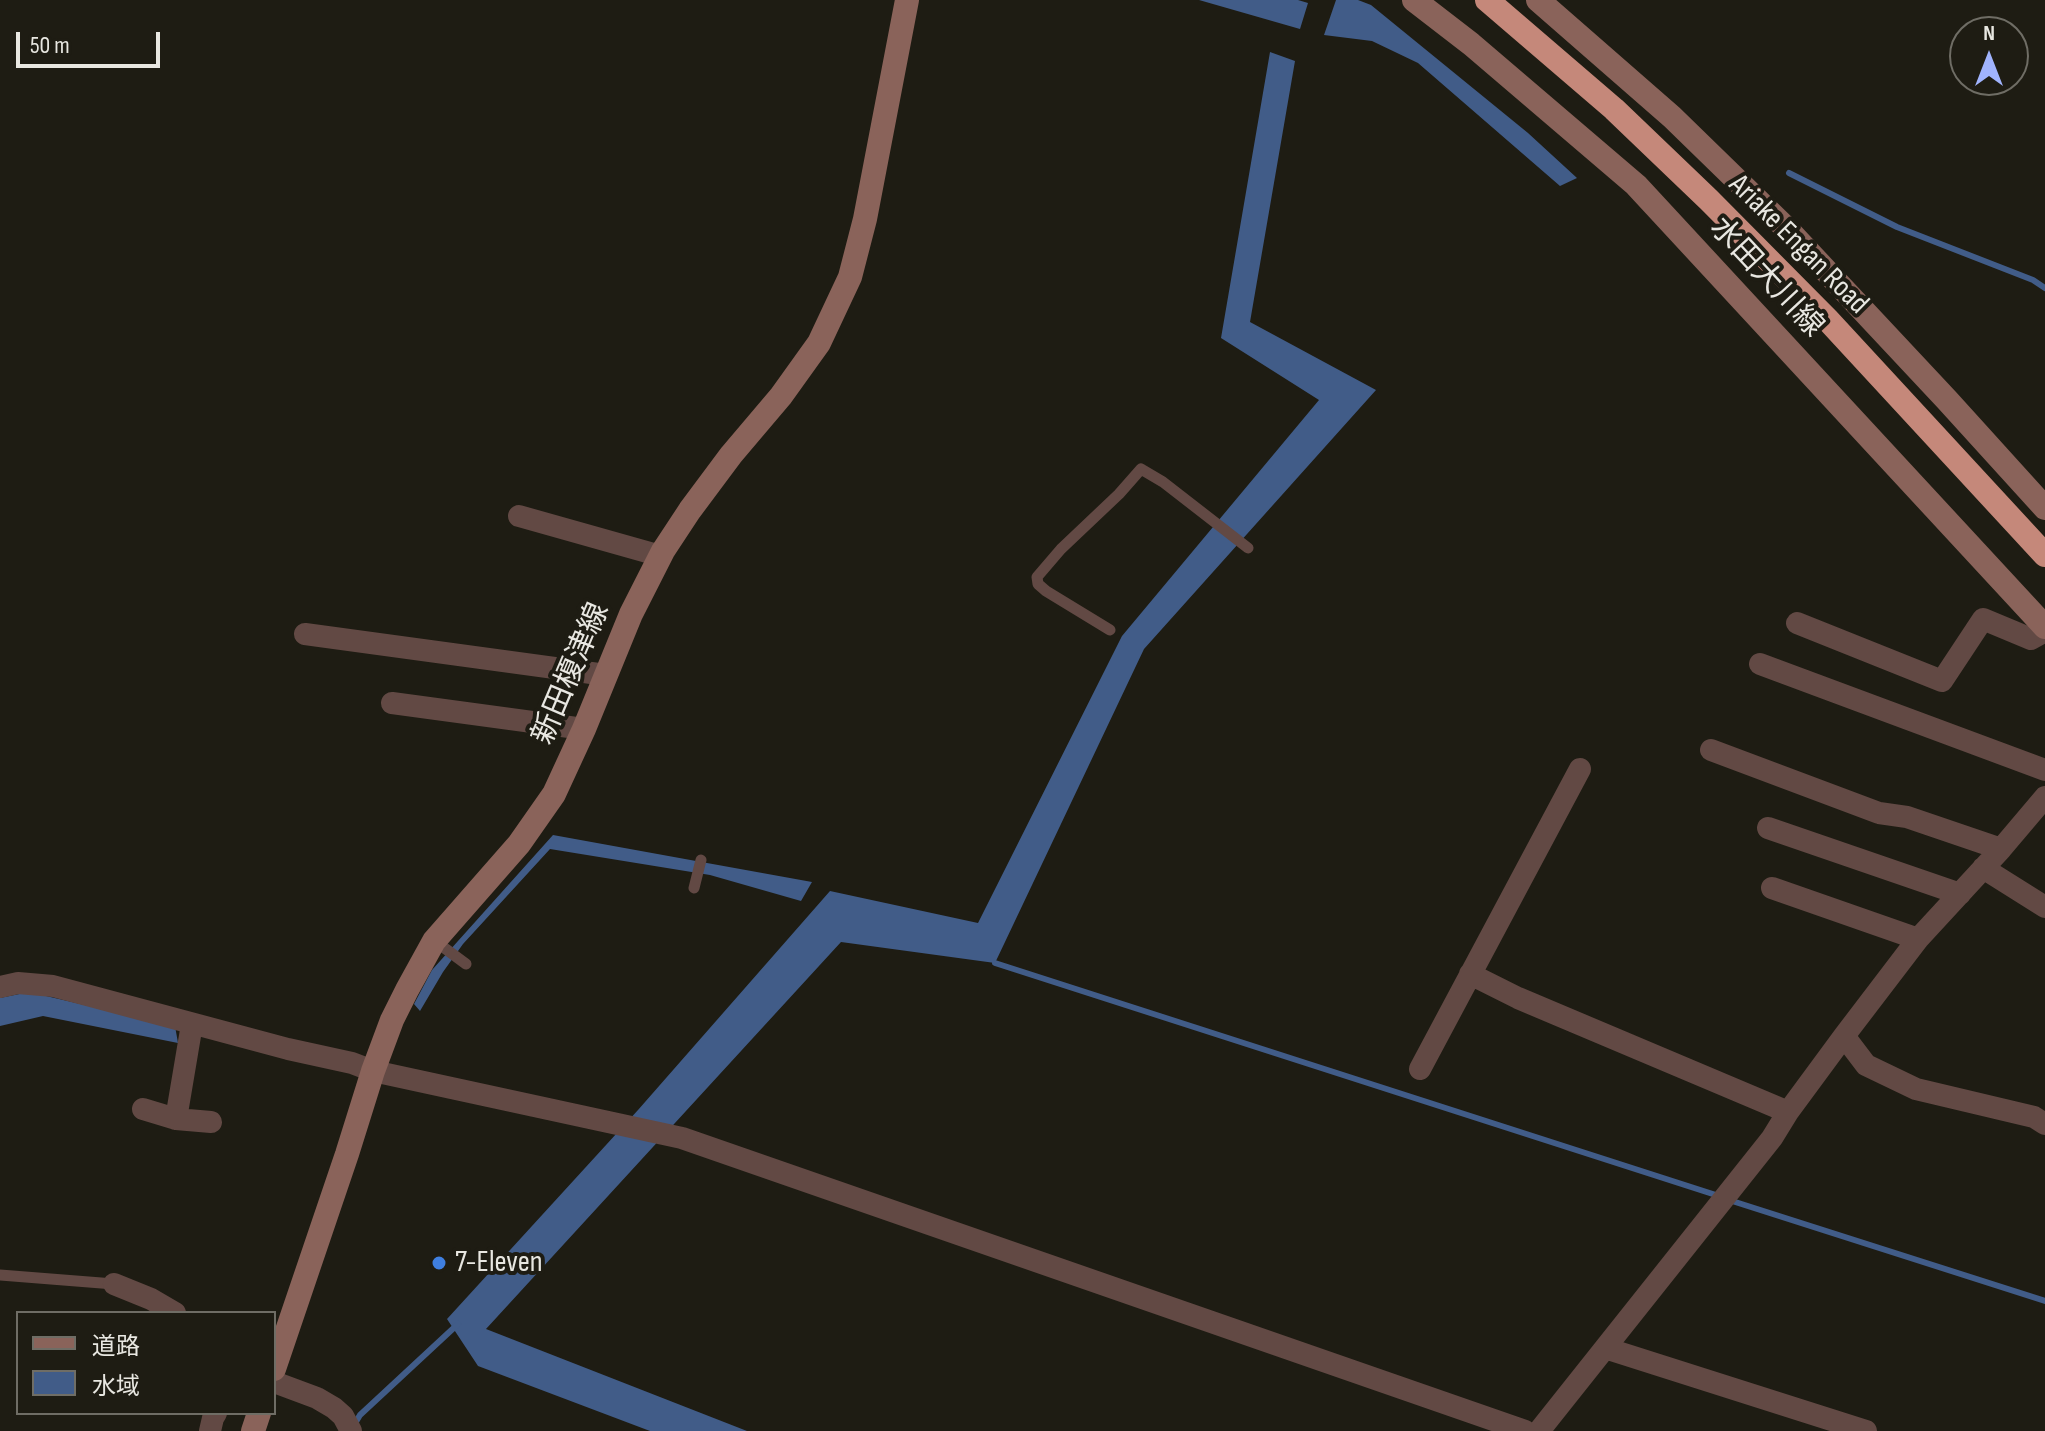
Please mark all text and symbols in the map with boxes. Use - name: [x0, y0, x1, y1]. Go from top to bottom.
- scale bar: [20, 16, 164, 66]
- north arrow: [1949, 16, 2029, 96]
- text: N: [1983, 20, 1995, 47]
- text: 50 m: [30, 31, 70, 60]
- street label: Ariake Engan Road: [1721, 168, 1875, 322]
- street label: 水田大川線: [1702, 211, 1830, 345]
- street label: 新田榎津線: [526, 598, 618, 750]
- place label: 7-Eleven: [455, 1245, 543, 1281]
- marker: 7-Eleven: [430, 1254, 448, 1272]
- legend: [16, 1311, 276, 1415]
- text: 道路: [92, 1332, 140, 1361]
- text: 水域: [92, 1372, 140, 1401]

